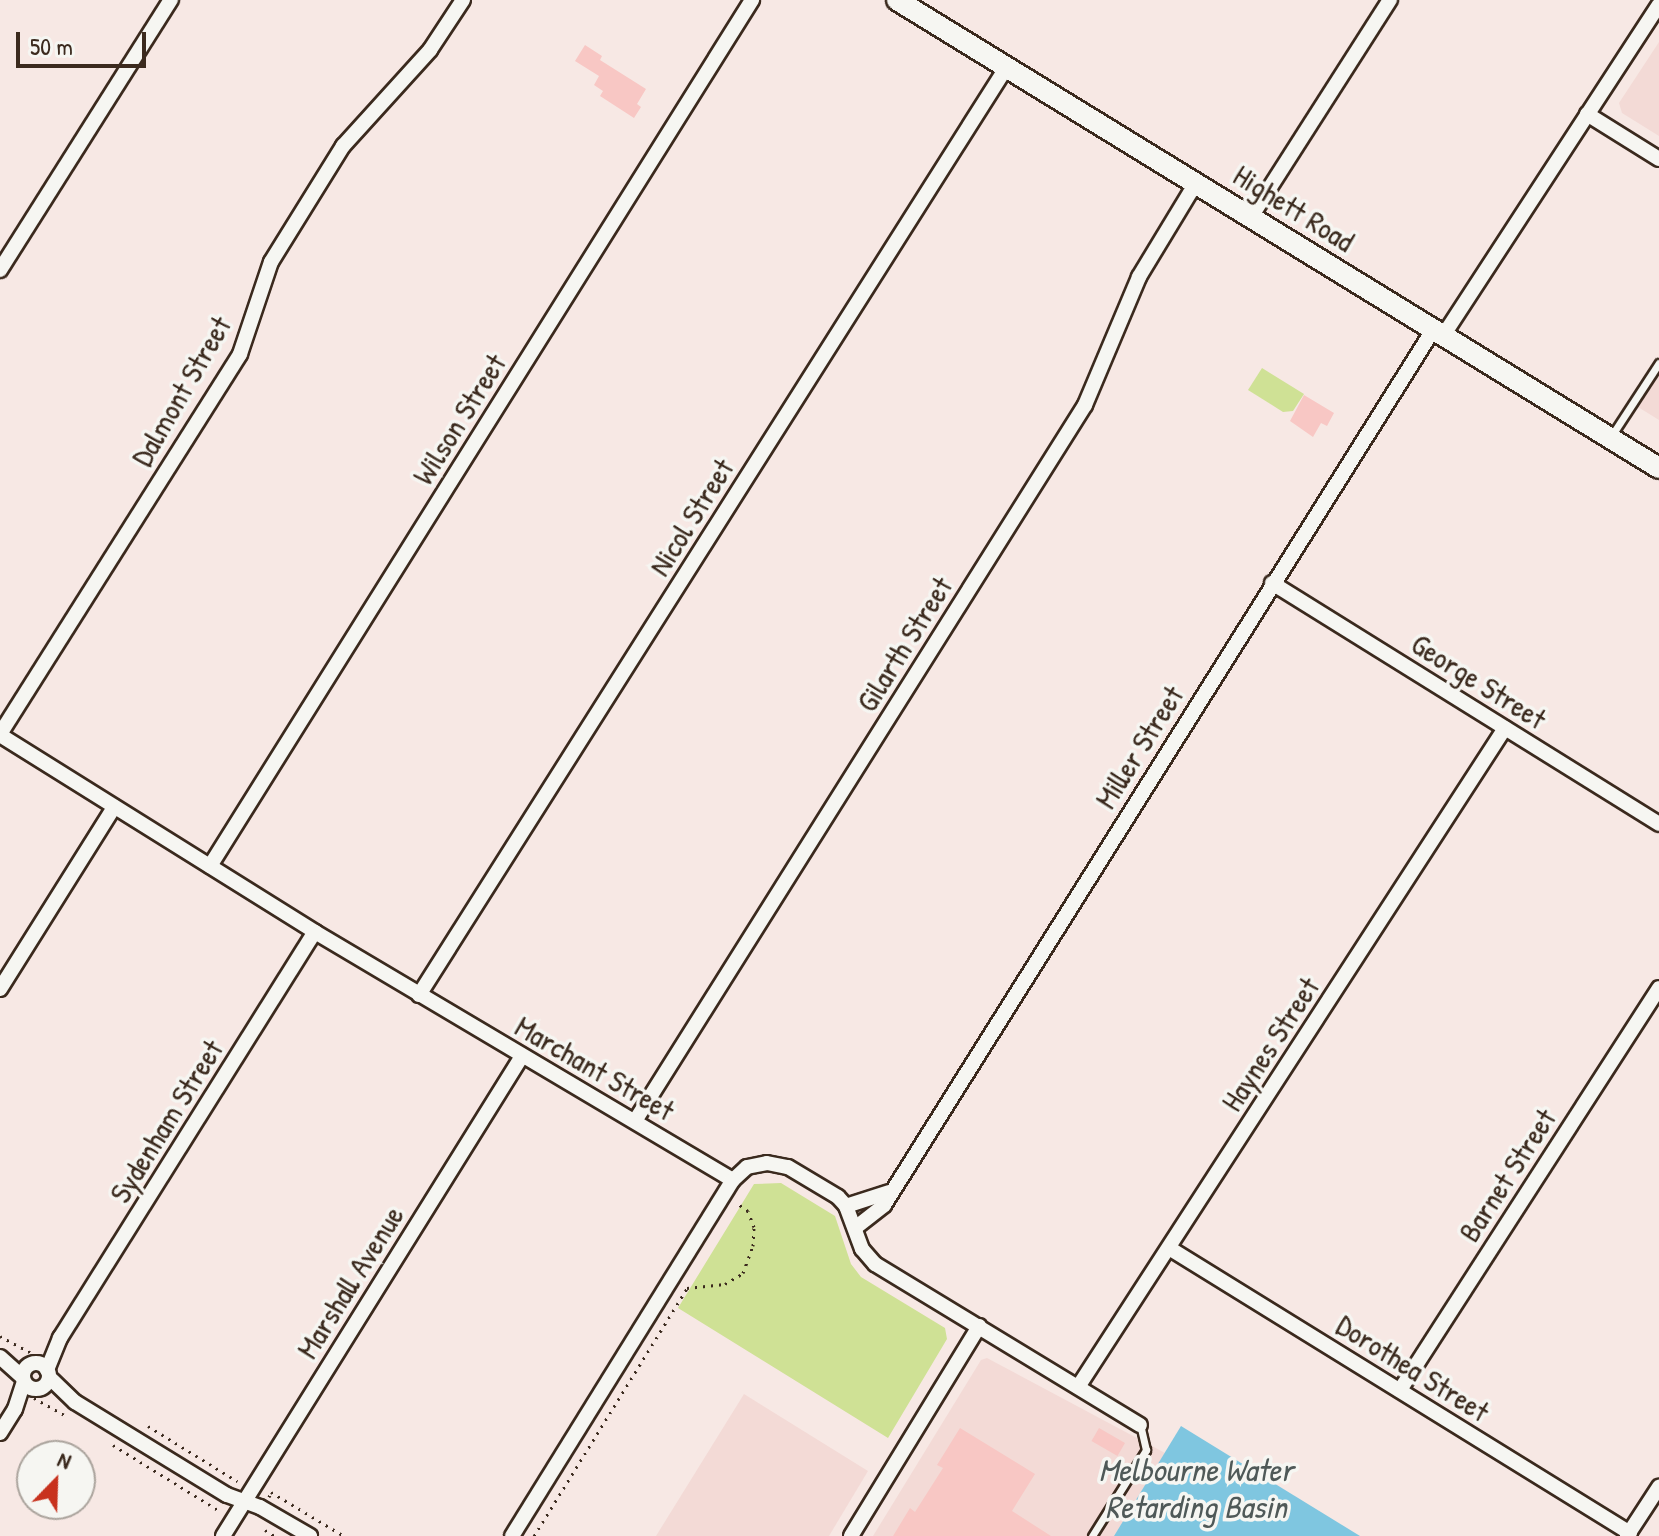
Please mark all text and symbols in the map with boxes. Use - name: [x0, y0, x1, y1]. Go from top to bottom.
- scale bar: [20, 16, 150, 66]
- text: 50 m: [30, 30, 73, 62]
- street label: Highett Road: [1227, 157, 1361, 259]
- street label: Dalmont Street: [124, 310, 238, 472]
- street label: Wilson Street: [405, 347, 513, 491]
- street label: Nicol Street: [641, 452, 741, 582]
- street label: Gilarth Street: [848, 570, 960, 718]
- street label: George Street: [1405, 625, 1553, 737]
- street label: Miller Street: [1087, 679, 1191, 815]
- street label: Haynes Street: [1213, 970, 1327, 1118]
- street label: Marchant Street: [509, 1008, 681, 1128]
- street label: Sydenham Street: [102, 1033, 230, 1209]
- street label: Barnet Street: [1451, 1102, 1563, 1248]
- street label: Marshall Avenue: [289, 1199, 411, 1365]
- street label: Dorothea Street: [1330, 1307, 1496, 1429]
- north arrow: [16, 1440, 96, 1520]
- text: N: [53, 1444, 76, 1476]
- water label: Melbourne Water Retarding Basin: [1099, 1452, 1293, 1527]

